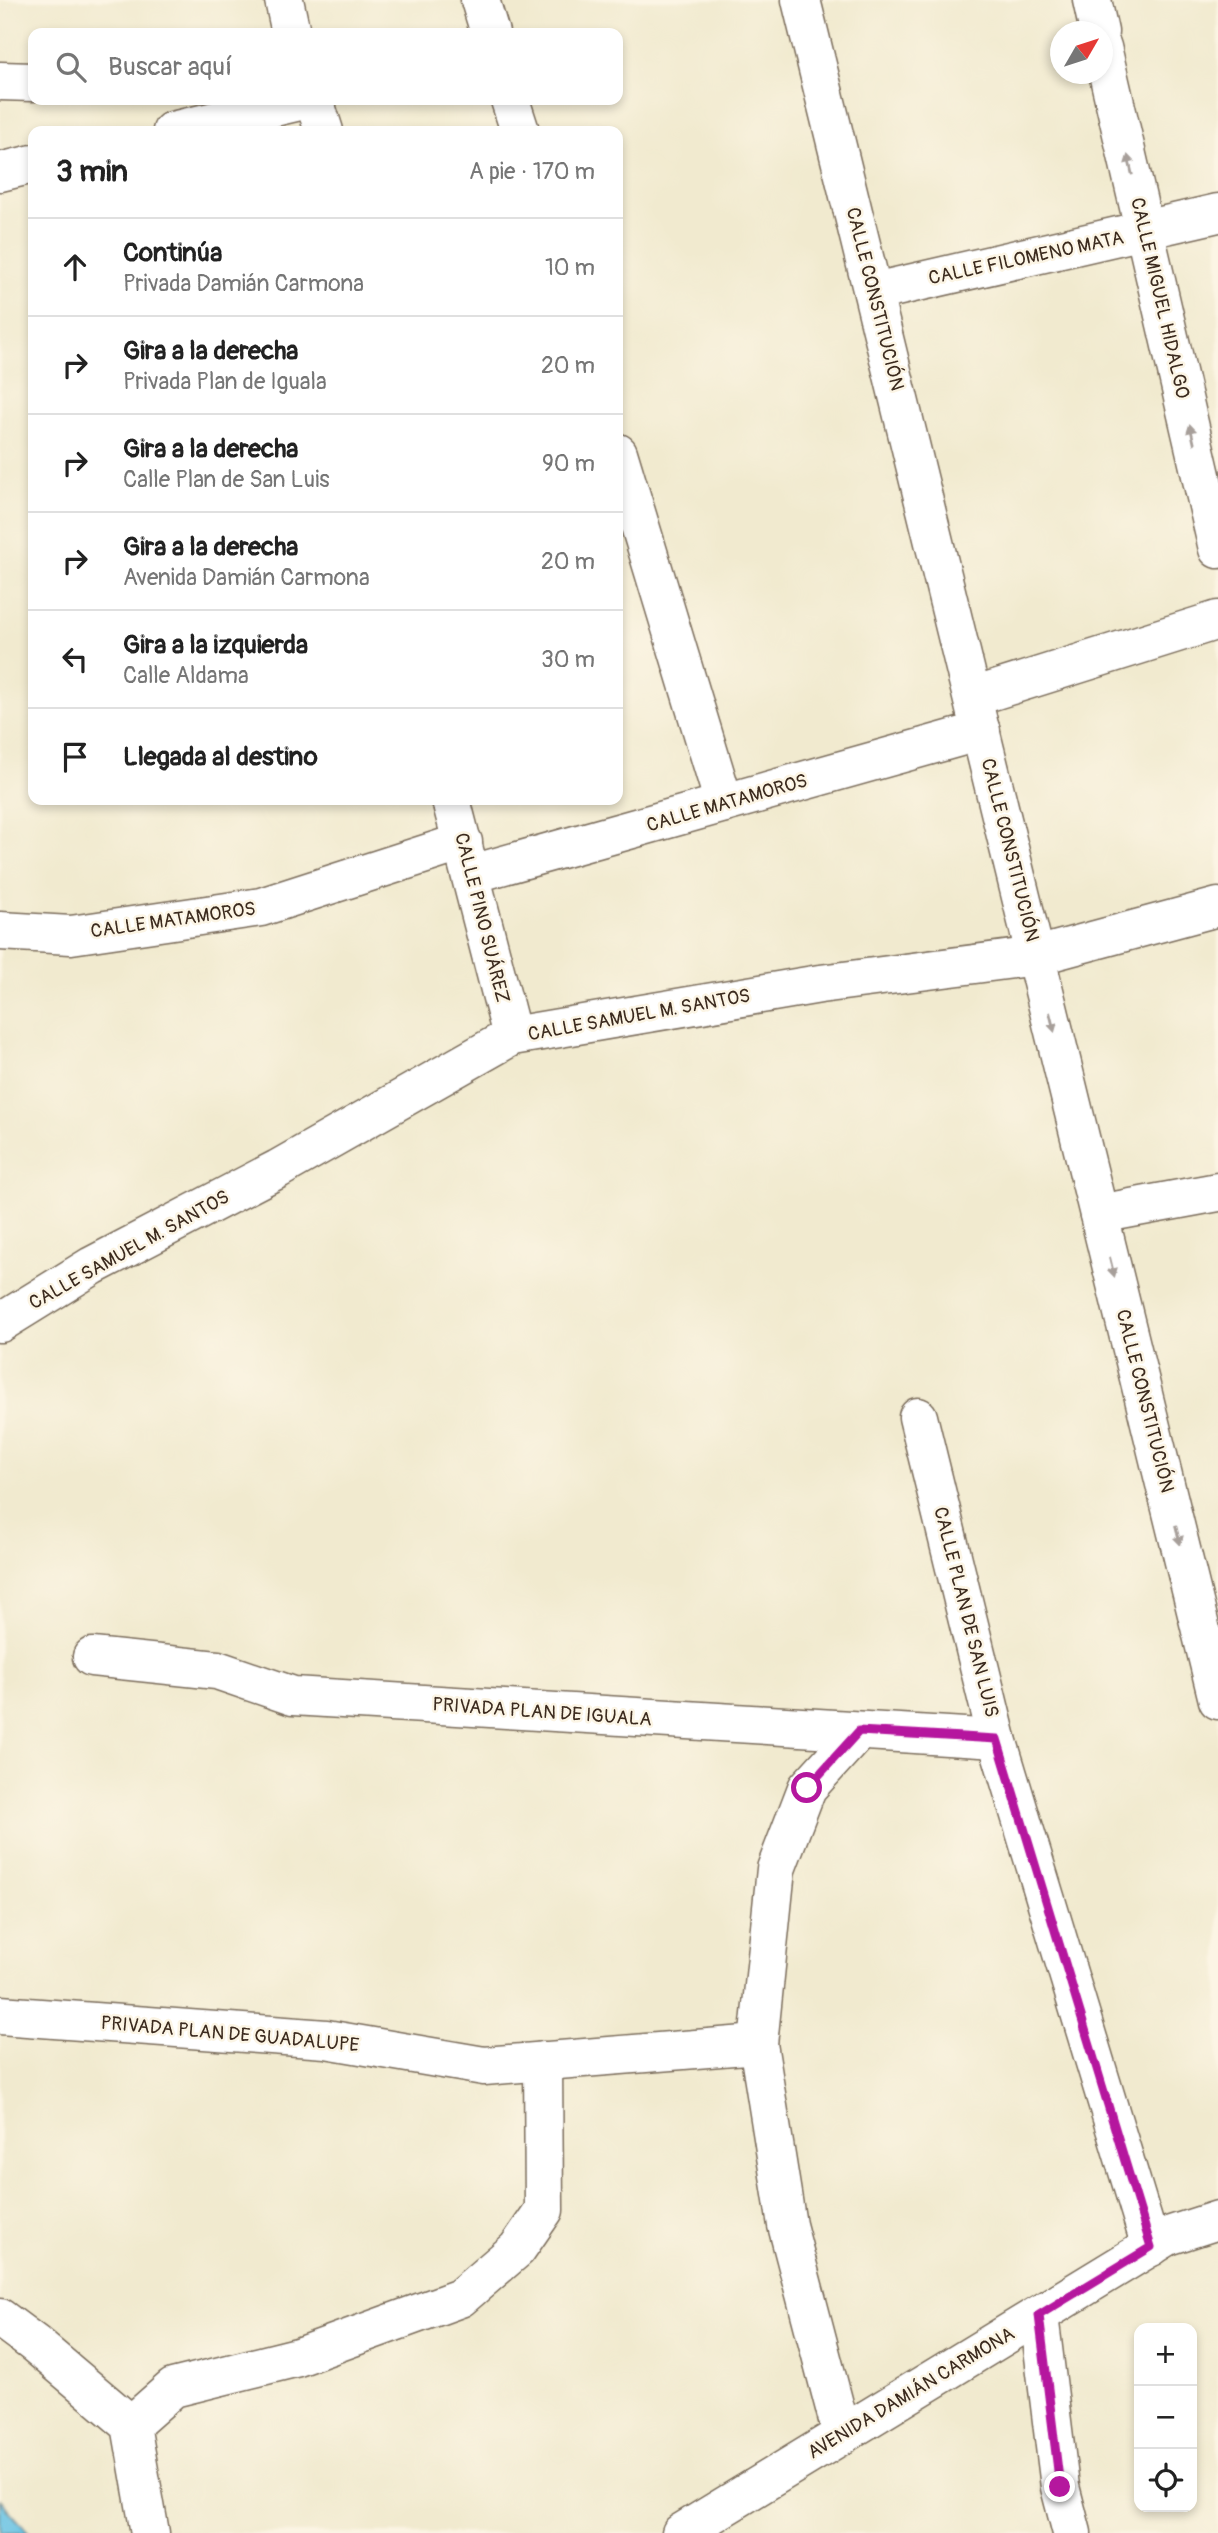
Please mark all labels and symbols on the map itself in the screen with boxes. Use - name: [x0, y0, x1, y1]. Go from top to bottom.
- north arrow: [1050, 21, 1113, 84]
- one-way arrow: [1124, 154, 1135, 176]
- street label: CALLE MIGUEL HIDALGO: [1125, 195, 1195, 401]
- street label: CALLE CONSTITUCIÓN: [841, 205, 909, 393]
- street label: CALLE FILOMENO MATA: [926, 226, 1126, 290]
- one-way arrow: [1186, 423, 1197, 445]
- street label: CALLE CONSTITUCIÓN: [976, 756, 1044, 944]
- street label: CALLE MATAMOROS: [644, 769, 810, 837]
- street label: CALLE PINO SUÁREZ: [449, 830, 515, 1006]
- street label: CALLE MATAMOROS: [89, 897, 257, 943]
- street label: CALLE SAMUEL M. SANTOS: [526, 984, 752, 1046]
- one-way arrow: [1047, 1011, 1058, 1033]
- street label: CALLE SAMUEL M. SANTOS: [25, 1185, 233, 1315]
- one-way arrow: [1107, 1256, 1118, 1278]
- street label: CALLE CONSTITUCIÓN: [1111, 1307, 1179, 1495]
- street label: CALLE PLAN DE SAN LUIS: [928, 1504, 1004, 1720]
- one-way arrow: [1173, 1524, 1184, 1546]
- street label: PRIVADA PLAN DE IGUALA: [432, 1692, 652, 1732]
- route start: [791, 1772, 822, 1803]
- street label: PRIVADA PLAN DE GUADALUPE: [100, 2011, 360, 2057]
- street label: AVENIDA DAMIÁN CARMONA: [803, 2322, 1019, 2464]
- route end: [1044, 2471, 1075, 2502]

